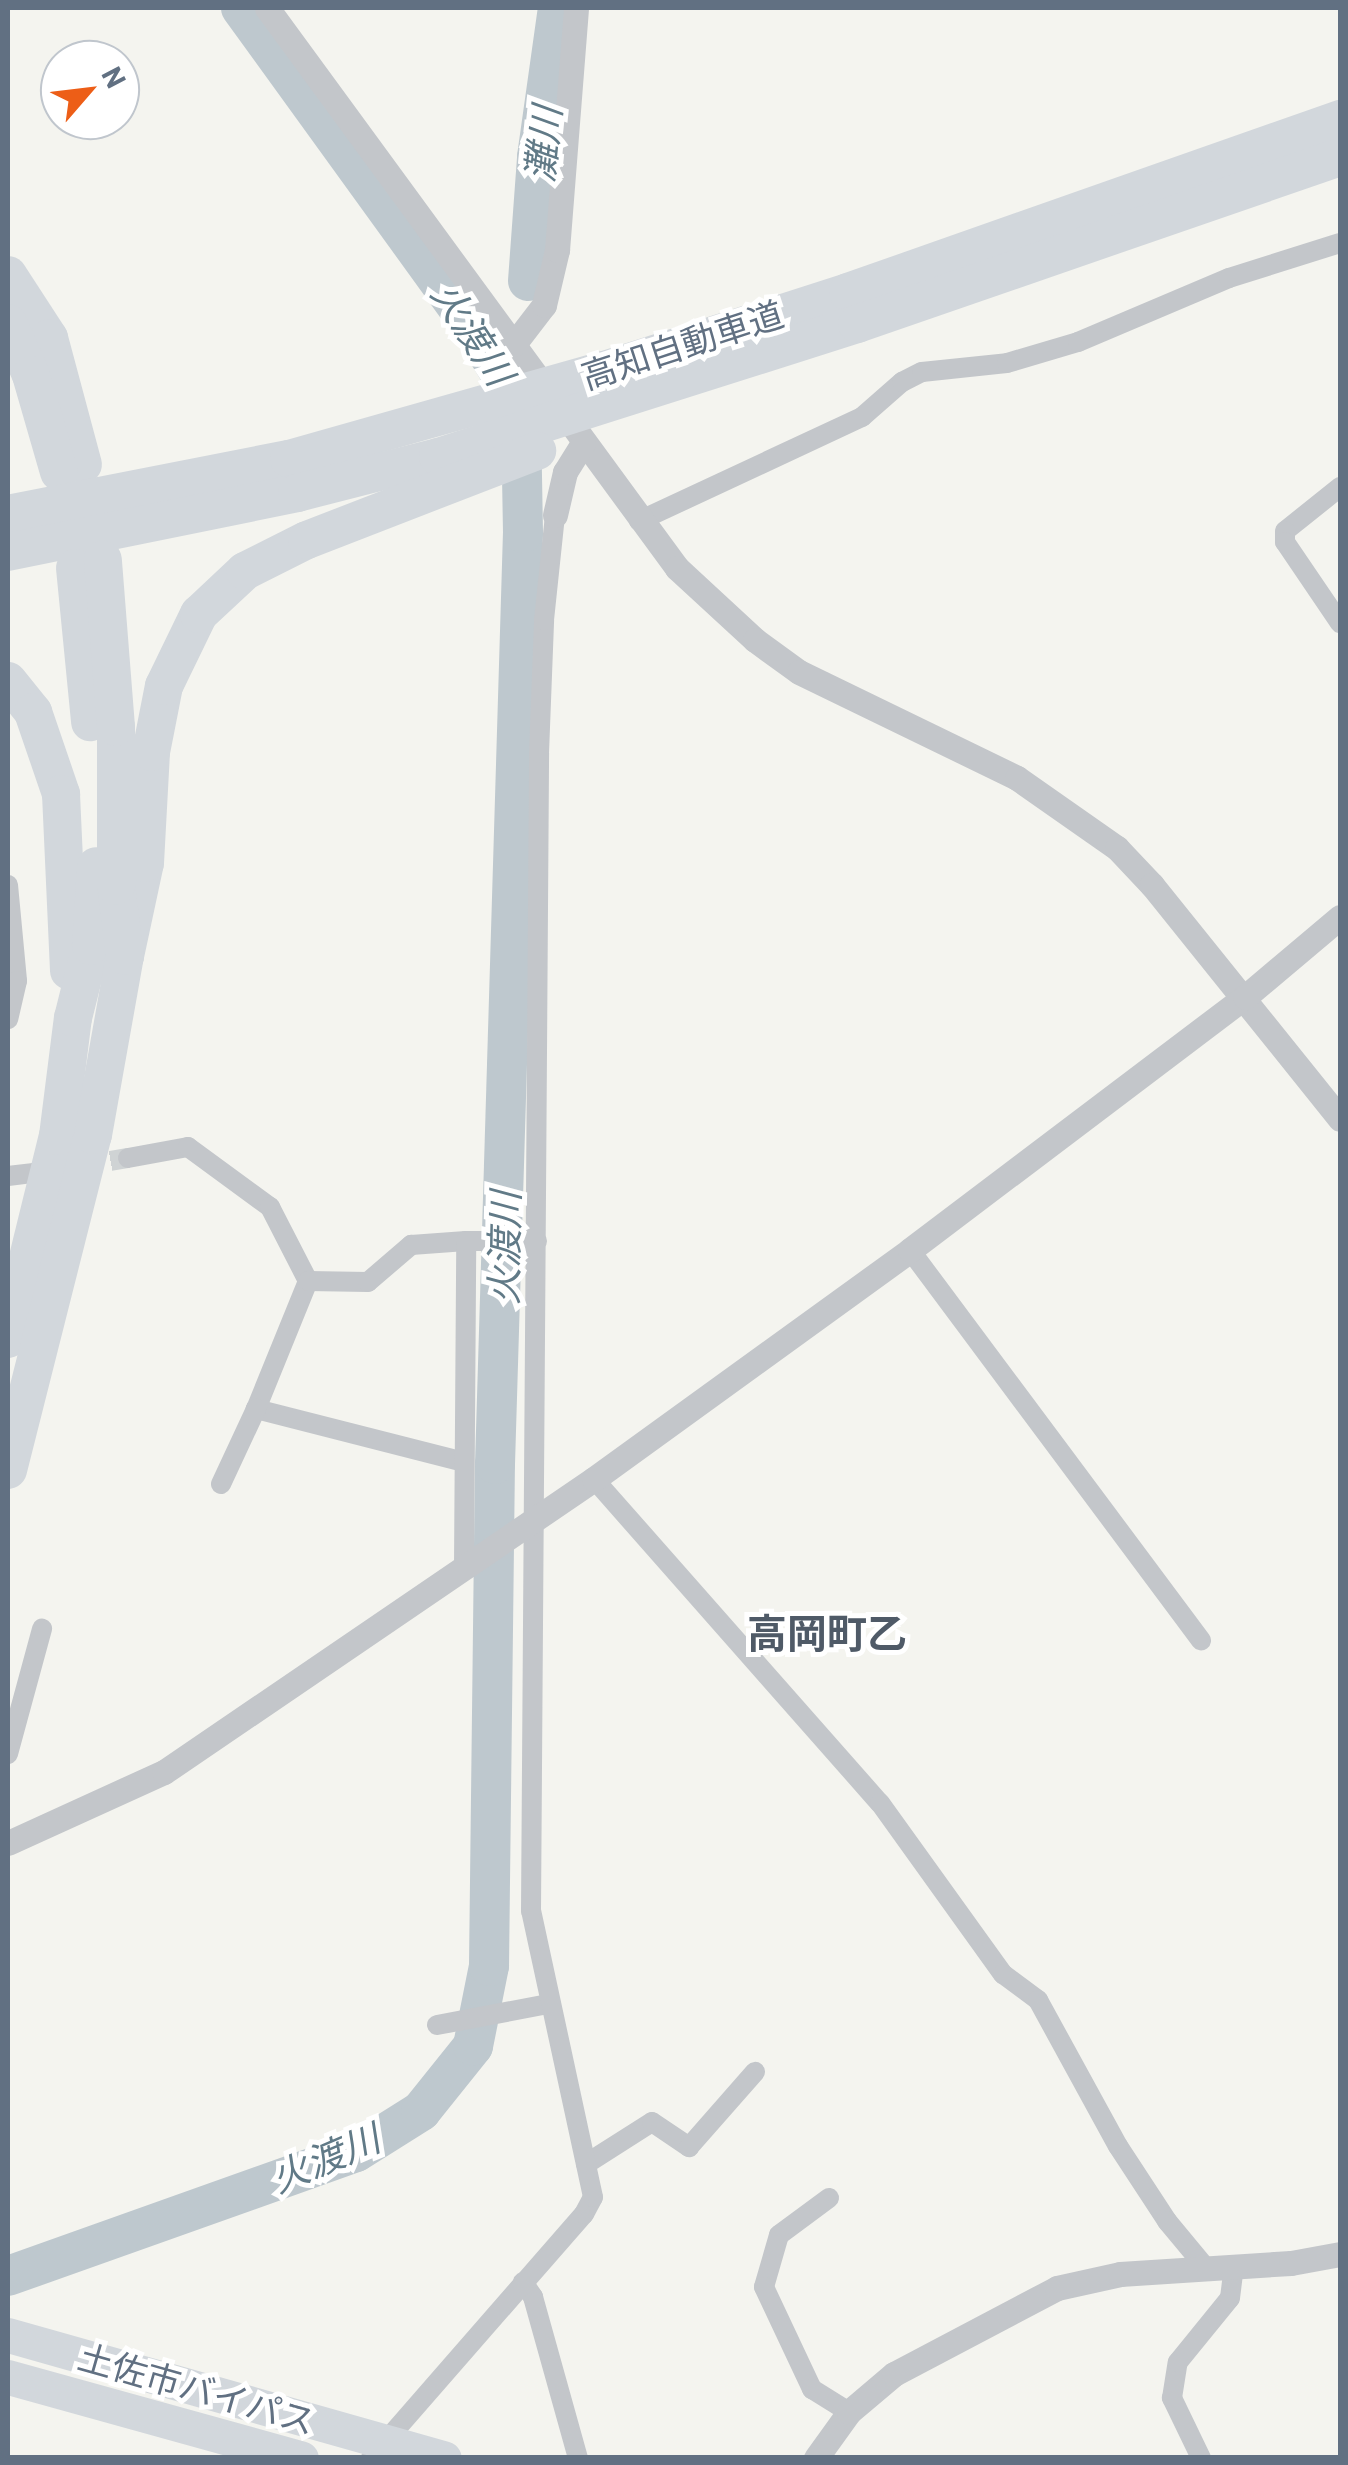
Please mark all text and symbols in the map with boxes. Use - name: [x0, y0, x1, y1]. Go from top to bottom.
- north arrow: [40, 40, 140, 140]
- text: N: [95, 61, 134, 93]
- water label: 灘川: [516, 104, 570, 184]
- water label: 火渡川: [423, 273, 523, 393]
- street label: 高知自動車道: [576, 292, 788, 396]
- water label: 火渡川: [480, 1191, 528, 1305]
- district label: 高岡町乙: [747, 1608, 907, 1656]
- water label: 火渡川: [264, 2115, 386, 2201]
- street label: 土佐市バイパス: [73, 2334, 321, 2442]

